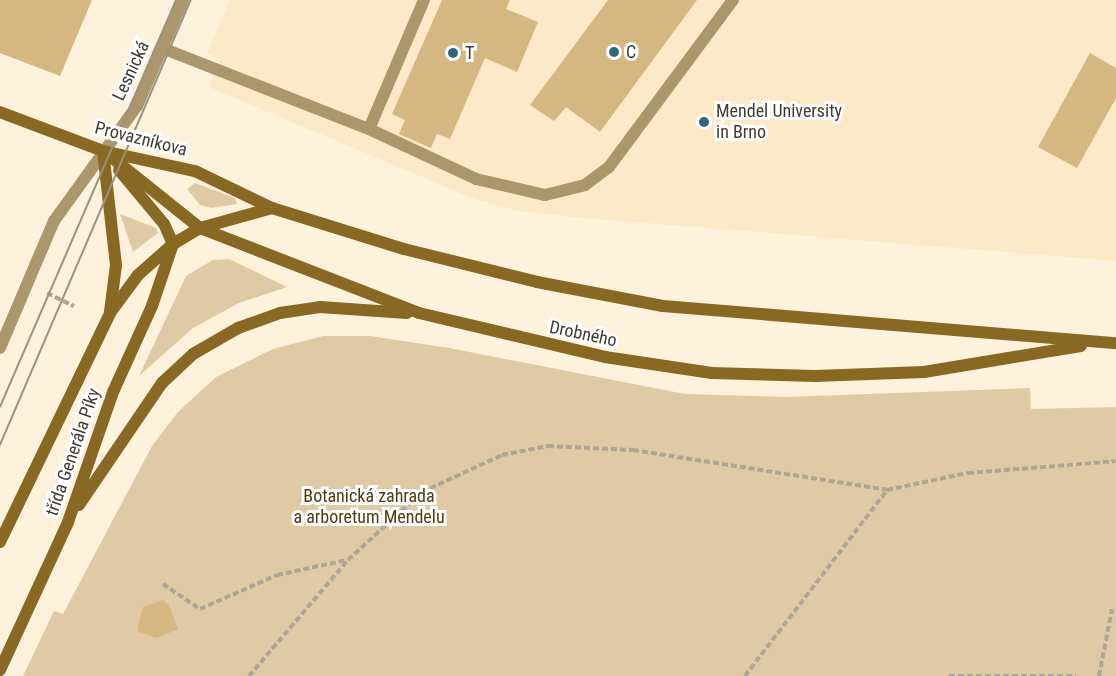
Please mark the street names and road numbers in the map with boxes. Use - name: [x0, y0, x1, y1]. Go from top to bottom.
- street label: Lesnická: [108, 38, 154, 104]
- street label: Provazníkova: [93, 117, 189, 161]
- street label: Drobného: [547, 316, 619, 352]
- street label: třída Generála Píky: [41, 385, 105, 519]

